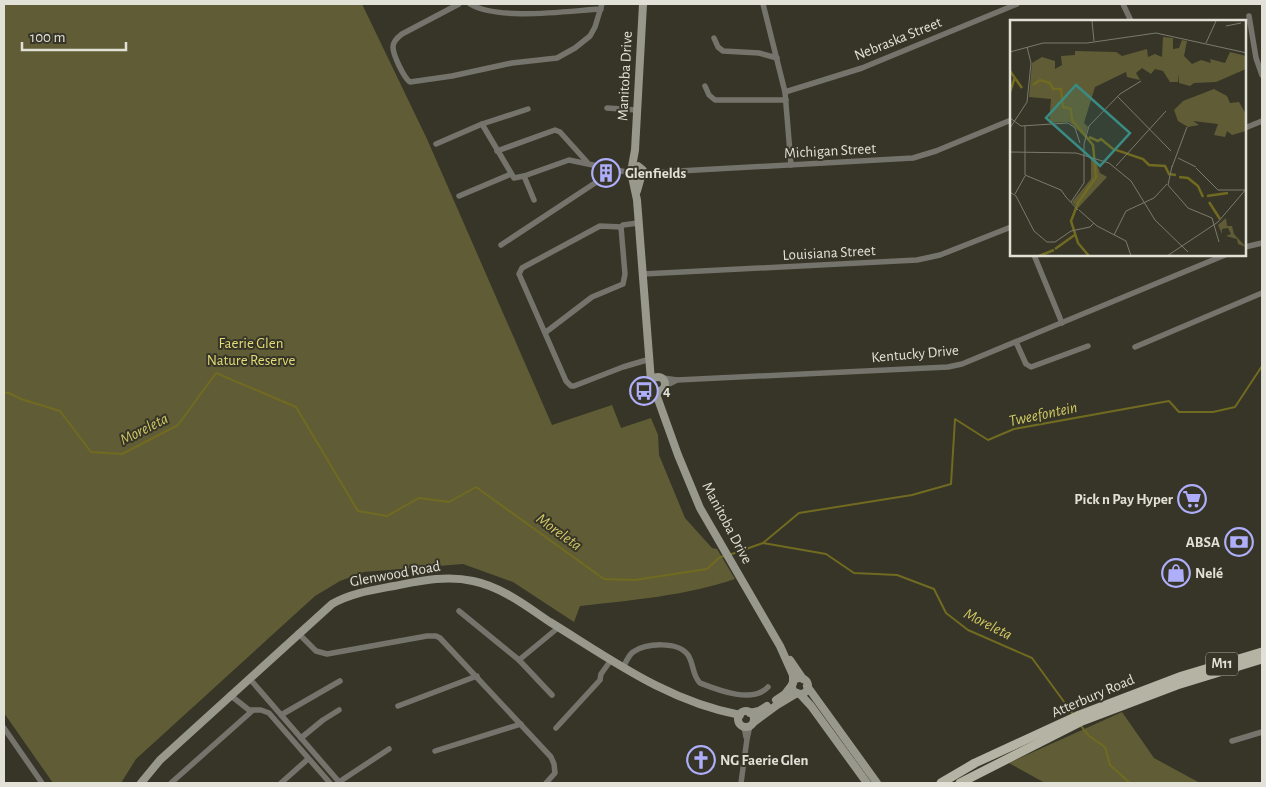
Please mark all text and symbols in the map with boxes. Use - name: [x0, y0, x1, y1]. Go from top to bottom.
- street label: Nebraska Street: [852, 15, 944, 63]
- scale bar: [22, 20, 126, 52]
- inset map: [1010, 20, 1246, 256]
- text: 100 m: [30, 30, 65, 45]
- street label: Manitoba Drive: [615, 31, 635, 121]
- street label: Michigan Street: [784, 141, 877, 161]
- building icon: Glenfields: [591, 158, 621, 188]
- place label: Glenfields: [625, 166, 686, 181]
- street label: Louisiana Street: [782, 243, 876, 263]
- park label: Faerie Glen Nature Reserve: [207, 336, 295, 368]
- street label: Kentucky Drive: [871, 343, 959, 365]
- bus stop icon: 4: [629, 376, 659, 406]
- place label: 4: [663, 384, 671, 399]
- water label: Tweefontein: [1007, 399, 1079, 429]
- water label: Moreleta: [117, 410, 171, 448]
- street label: Manitoba Drive: [699, 480, 755, 566]
- supermarket icon: Pick n Pay Hyper: [1177, 484, 1207, 514]
- place label: Pick n Pay Hyper: [1074, 492, 1174, 507]
- water label: Moreleta: [533, 510, 585, 554]
- bank icon: ABSA: [1224, 527, 1254, 557]
- place label: ABSA: [1186, 535, 1220, 550]
- shop icon: Nelé: [1161, 558, 1191, 588]
- street label: Glenwood Road: [349, 559, 442, 589]
- place label: Nelé: [1195, 566, 1223, 581]
- water label: Moreleta: [961, 605, 1015, 643]
- road number: M11: [1206, 652, 1238, 676]
- street label: Atterbury Road: [1049, 672, 1137, 720]
- church icon: NG Faerie Glen: [686, 745, 716, 775]
- place label: NG Faerie Glen: [720, 753, 809, 768]

